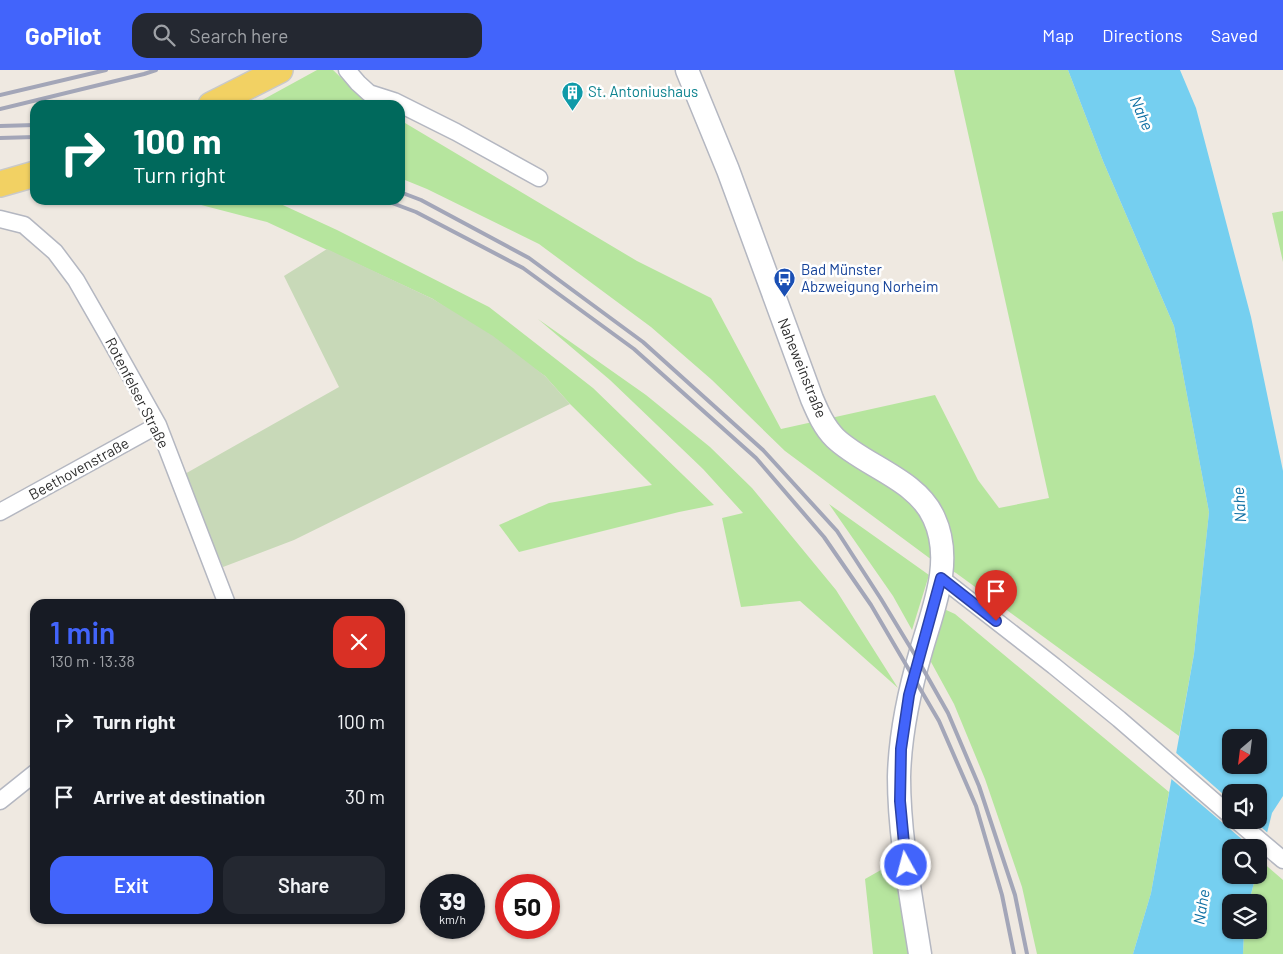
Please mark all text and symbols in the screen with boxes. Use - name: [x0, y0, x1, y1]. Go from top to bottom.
- search box: [132, 13, 482, 58]
- text: GoPilot: [25, 21, 102, 50]
- icon: search: [150, 21, 178, 49]
- text: Search here: [190, 24, 288, 47]
- text: Map: [1042, 24, 1074, 46]
- text: Directions: [1102, 24, 1183, 46]
- text: Saved: [1211, 24, 1258, 46]
- building icon: St. Antoniushaus: [560, 80, 584, 111]
- place label: St. Antoniushaus: [588, 82, 698, 100]
- water label: Nahe: [1127, 93, 1158, 133]
- text: 100 m: [133, 119, 222, 161]
- icon: right: [50, 120, 115, 185]
- text: Turn right: [133, 161, 226, 187]
- place label: Bad Münster Abzweigung Norheim: [801, 260, 939, 295]
- bus stop icon: Bad Münster Abzweigung Norheim: [773, 267, 797, 298]
- street label: Naheweinstraße: [775, 315, 831, 420]
- street label: Rotenfelser Straße: [102, 334, 174, 451]
- street label: Beethovenstraße: [25, 433, 132, 503]
- water label: Nahe: [1228, 487, 1249, 523]
- pin: [975, 570, 1017, 621]
- icon: arrive: [982, 577, 1010, 605]
- text: 1 min: [50, 614, 115, 650]
- button: close: [333, 616, 385, 668]
- text: 130 m · 13:38: [50, 651, 135, 670]
- icon: right: [50, 708, 78, 736]
- text: Turn right: [93, 710, 175, 733]
- text: 100 m: [337, 710, 385, 733]
- north arrow: [1222, 729, 1268, 774]
- map controls: [1222, 729, 1267, 939]
- icon: arrive: [50, 783, 78, 811]
- button: sound: [1222, 784, 1267, 829]
- text: Arrive at destination: [93, 785, 265, 808]
- text: 30 m: [345, 785, 385, 808]
- position arrow: [879, 838, 931, 890]
- button: search: [1222, 839, 1267, 884]
- button: Exit: [50, 856, 213, 914]
- button: Share: [223, 856, 385, 914]
- speed limit sign: 50: [495, 874, 560, 939]
- text: 39: [439, 885, 466, 915]
- water label: Nahe: [1188, 888, 1213, 926]
- button: layers: [1222, 894, 1267, 939]
- text: km/h: [439, 912, 466, 926]

